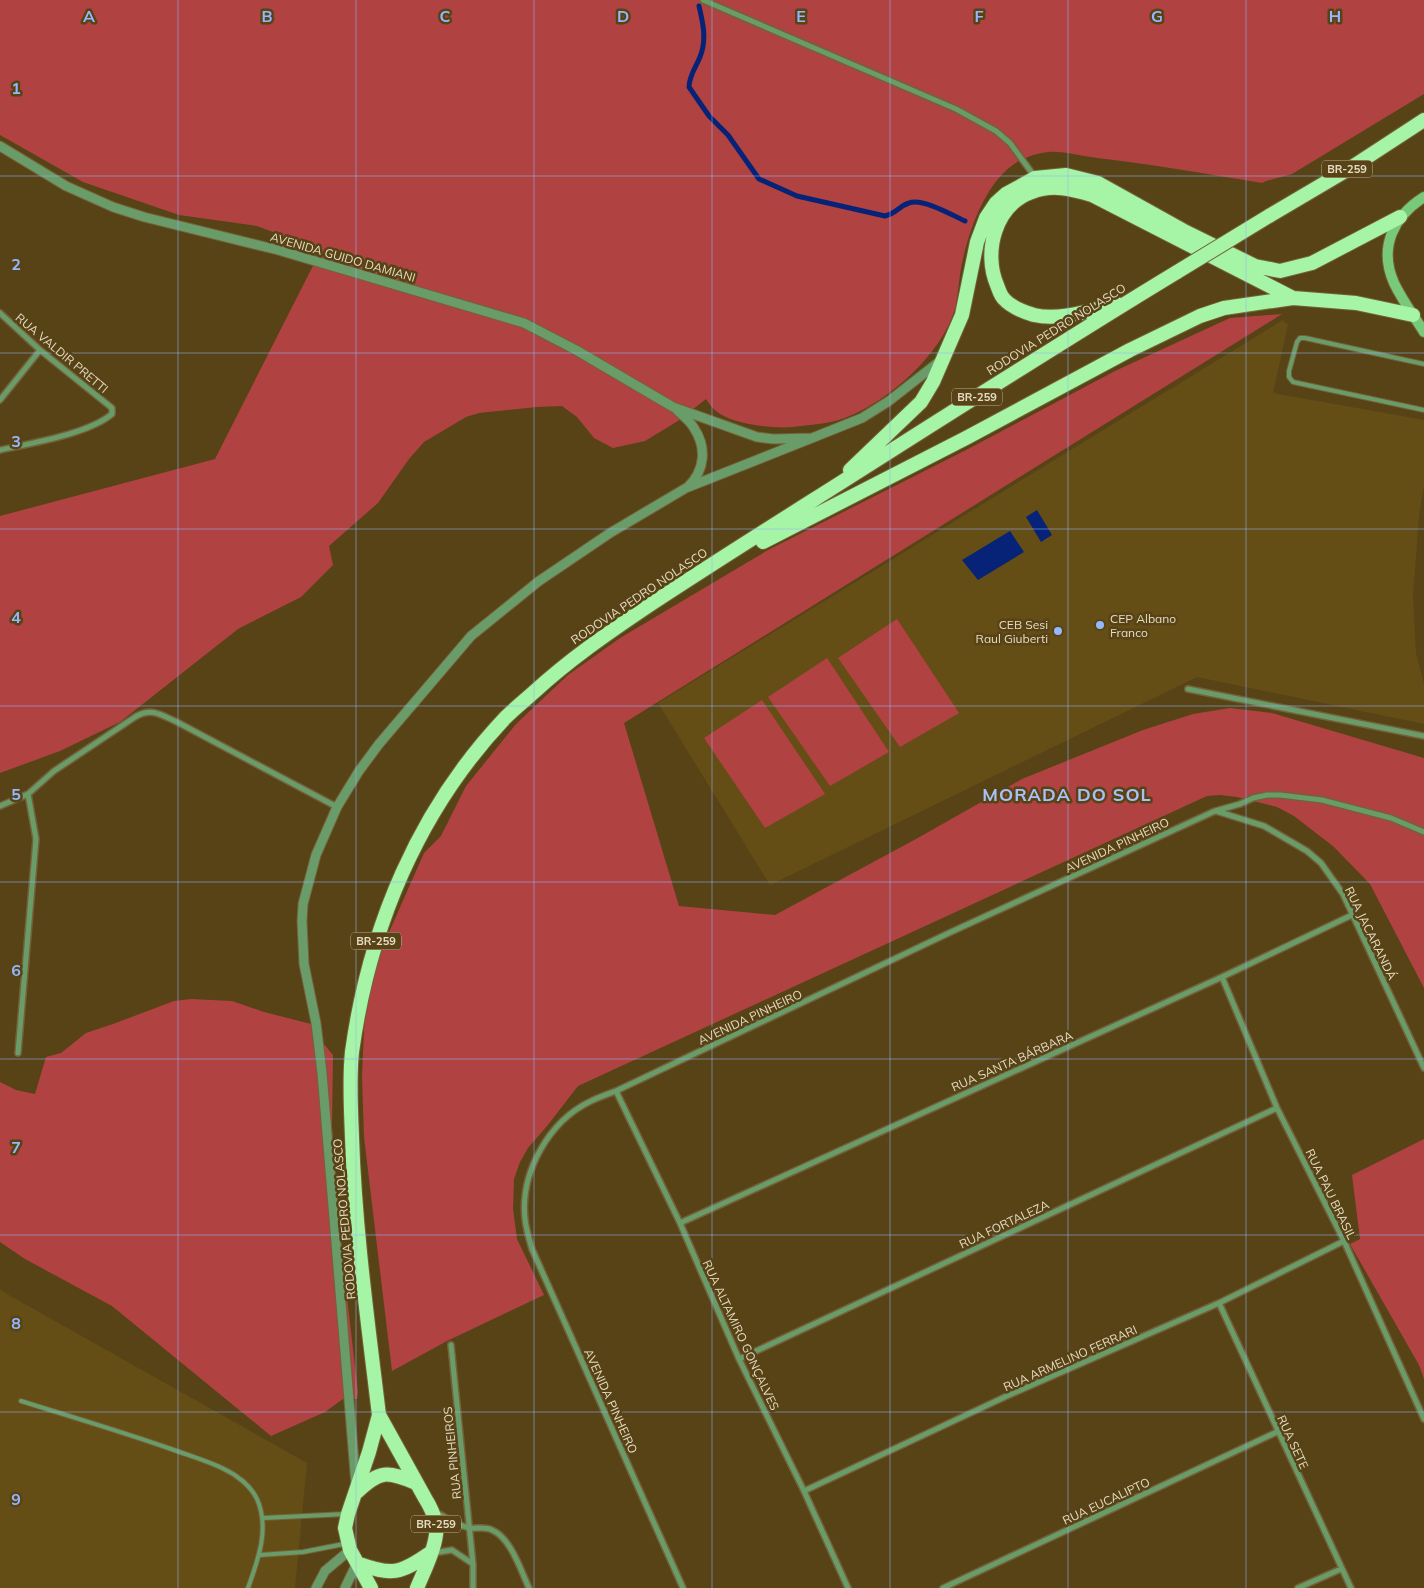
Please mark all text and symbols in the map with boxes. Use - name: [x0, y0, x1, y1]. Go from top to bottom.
- text: A: [83, 6, 95, 26]
- text: B: [261, 6, 273, 26]
- text: C: [440, 6, 451, 26]
- text: D: [617, 6, 629, 26]
- text: E: [796, 6, 806, 26]
- text: F: [974, 6, 984, 26]
- text: G: [1151, 6, 1163, 26]
- text: H: [1329, 6, 1341, 26]
- text: 1: [11, 78, 21, 98]
- road number: BR-259: [1322, 160, 1372, 178]
- street label: AVENIDA GUIDO DAMIANI: [269, 229, 417, 285]
- text: 2: [11, 254, 21, 274]
- street label: RODOVIA PEDRO NOLASCO: [984, 280, 1128, 378]
- street label: RUA VALDIR PRETTI: [13, 310, 111, 396]
- road number: BR-259: [952, 388, 1002, 406]
- text: 3: [11, 431, 21, 451]
- street label: RODOVIA PEDRO NOLASCO: [568, 545, 710, 647]
- text: 4: [11, 607, 21, 627]
- place label: CEP Albano Franco: [1110, 611, 1176, 640]
- place label: CEB Sesi Raul Giuberti: [976, 617, 1048, 646]
- marker: CEP Albano Franco: [1094, 619, 1106, 631]
- marker: CEB Sesi Raul Giuberti: [1052, 625, 1064, 637]
- district label: MORADA DO SOL: [982, 783, 1152, 806]
- text: 5: [11, 784, 21, 804]
- street label: AVENIDA PINHEIRO: [1063, 814, 1171, 876]
- street label: RUA JACARANDÁ: [1342, 884, 1400, 982]
- road number: BR-259: [351, 932, 401, 949]
- text: 6: [11, 960, 21, 980]
- street label: AVENIDA PINHEIRO: [696, 986, 804, 1048]
- street label: RUA SANTA BÁRBARA: [949, 1027, 1075, 1095]
- text: 7: [11, 1137, 21, 1157]
- street label: RODOVIA PEDRO NOLASCO: [329, 1138, 359, 1300]
- street label: RUA PAU BRASIL: [1303, 1146, 1360, 1242]
- street label: RUA FORTALEZA: [957, 1197, 1051, 1251]
- street label: RUA ALTAMIRO GONÇALVES: [700, 1258, 782, 1412]
- text: 8: [11, 1313, 21, 1333]
- street label: RUA ARMELINO FERRARI: [1001, 1322, 1139, 1394]
- street label: AVENIDA PINHEIRO: [581, 1346, 641, 1456]
- street label: RUA PINHEIROS: [440, 1406, 464, 1500]
- street label: RUA SETE: [1274, 1413, 1312, 1471]
- street label: RUA EUCALIPTO: [1060, 1474, 1152, 1528]
- text: 9: [11, 1489, 21, 1509]
- road number: BR-259: [411, 1516, 461, 1532]

